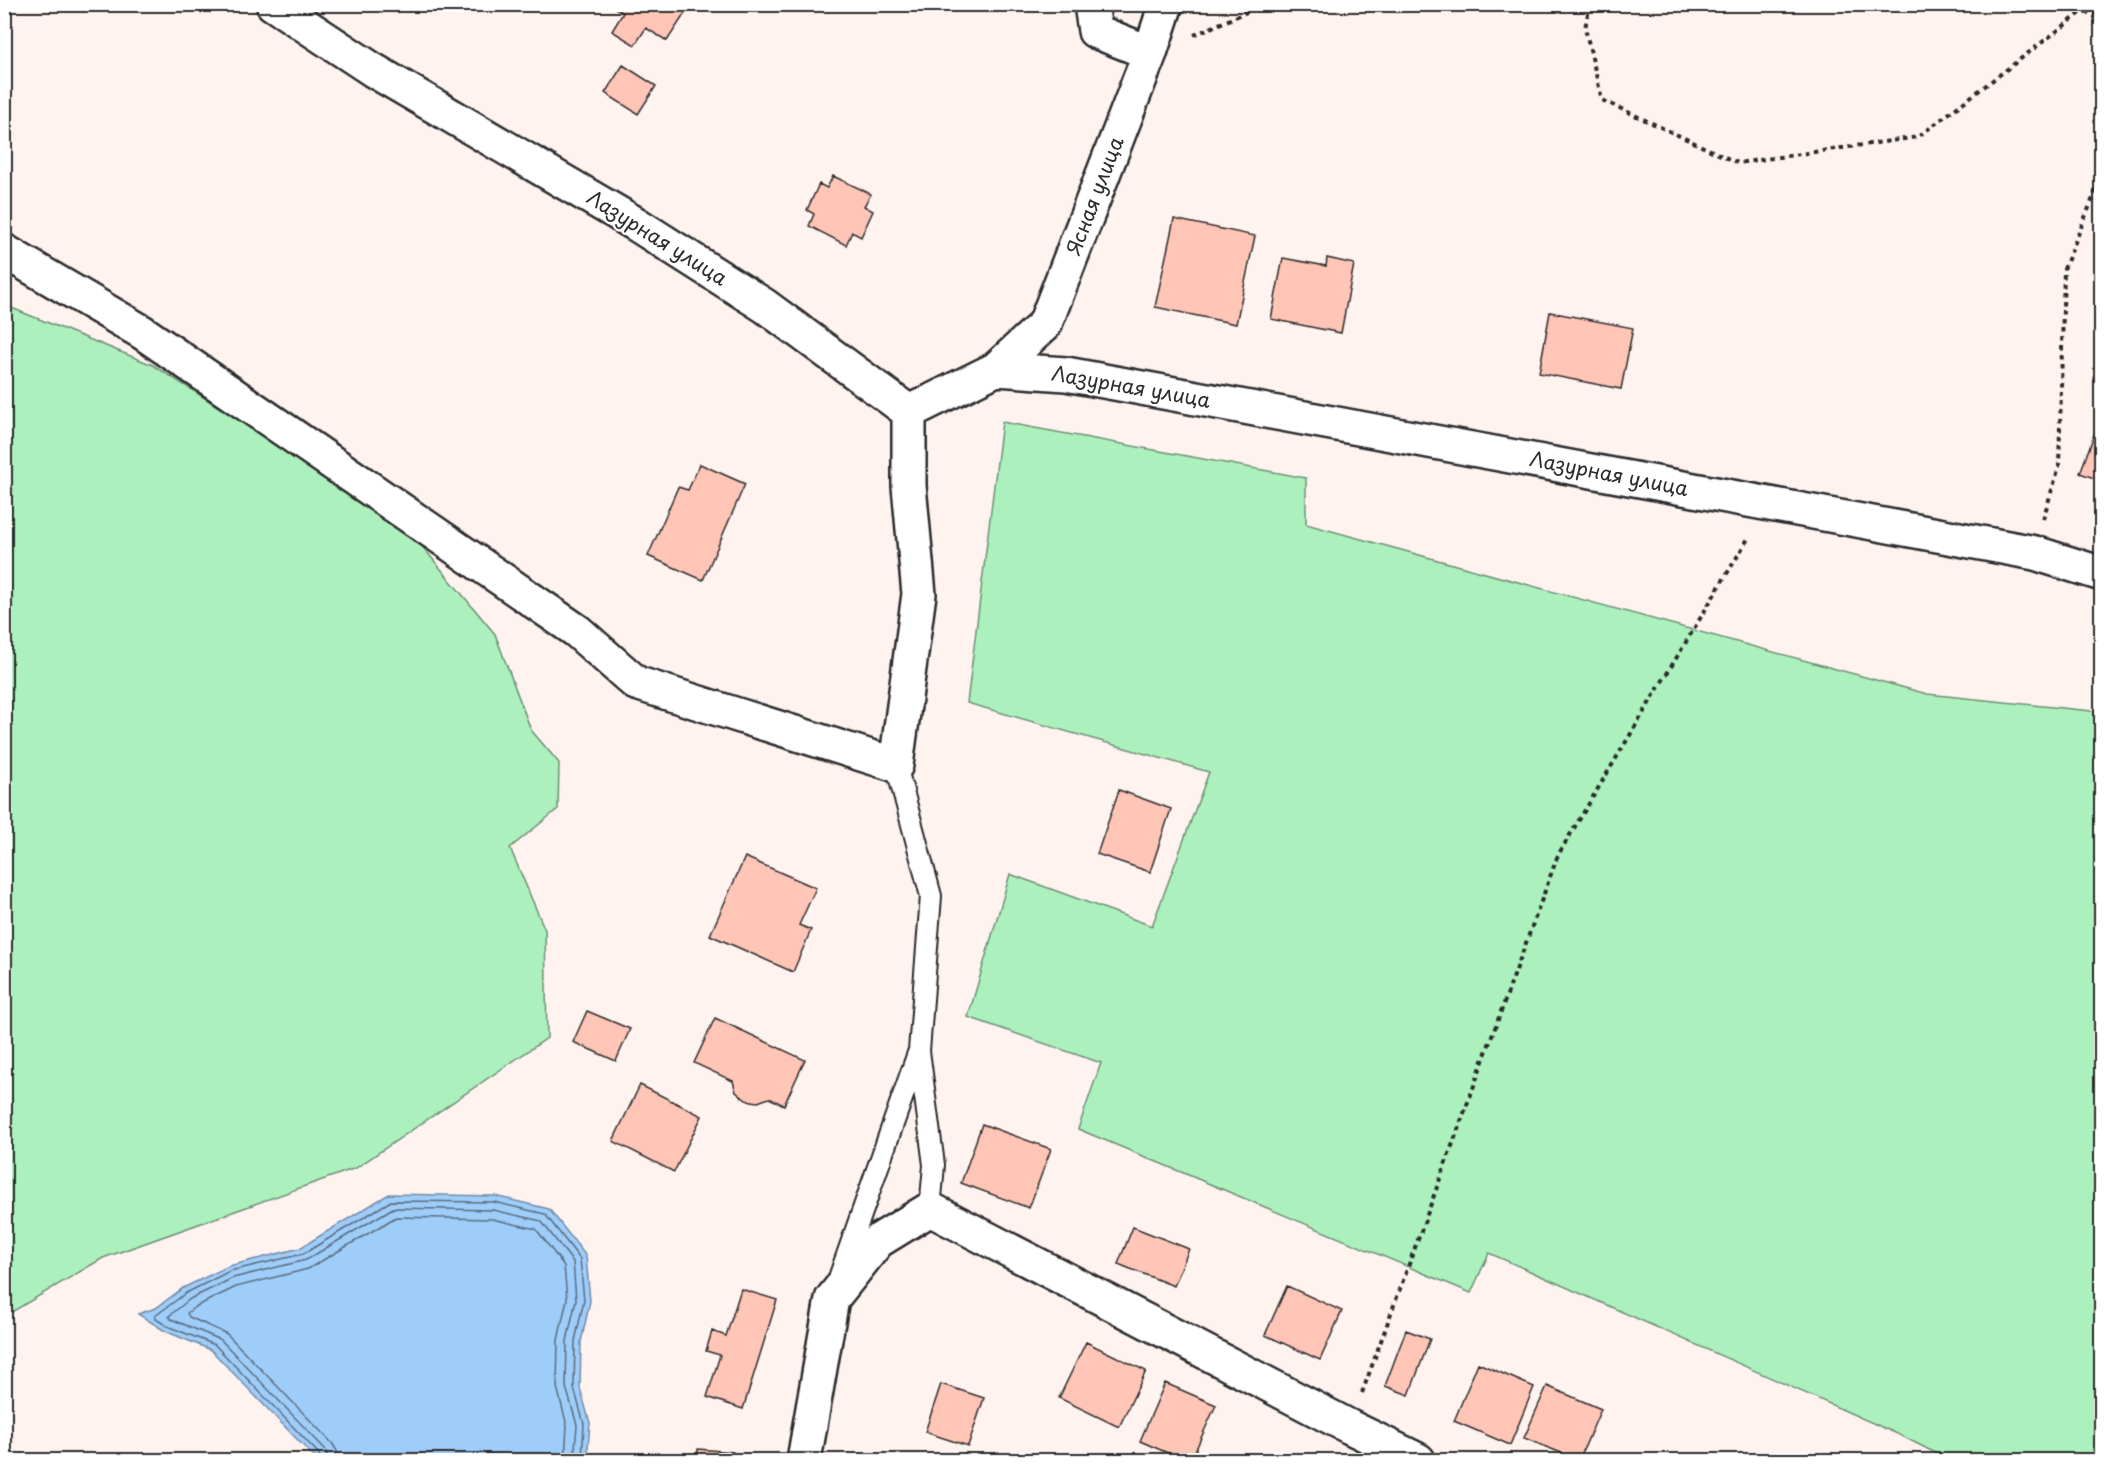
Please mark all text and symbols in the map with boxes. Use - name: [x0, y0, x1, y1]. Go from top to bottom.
- street label: Ясная улица: [1058, 132, 1131, 259]
- street label: Лазурная улица: [581, 182, 734, 293]
- street label: Лазурная улица: [1049, 357, 1213, 415]
- street label: Лазурная улица: [1527, 443, 1691, 503]

